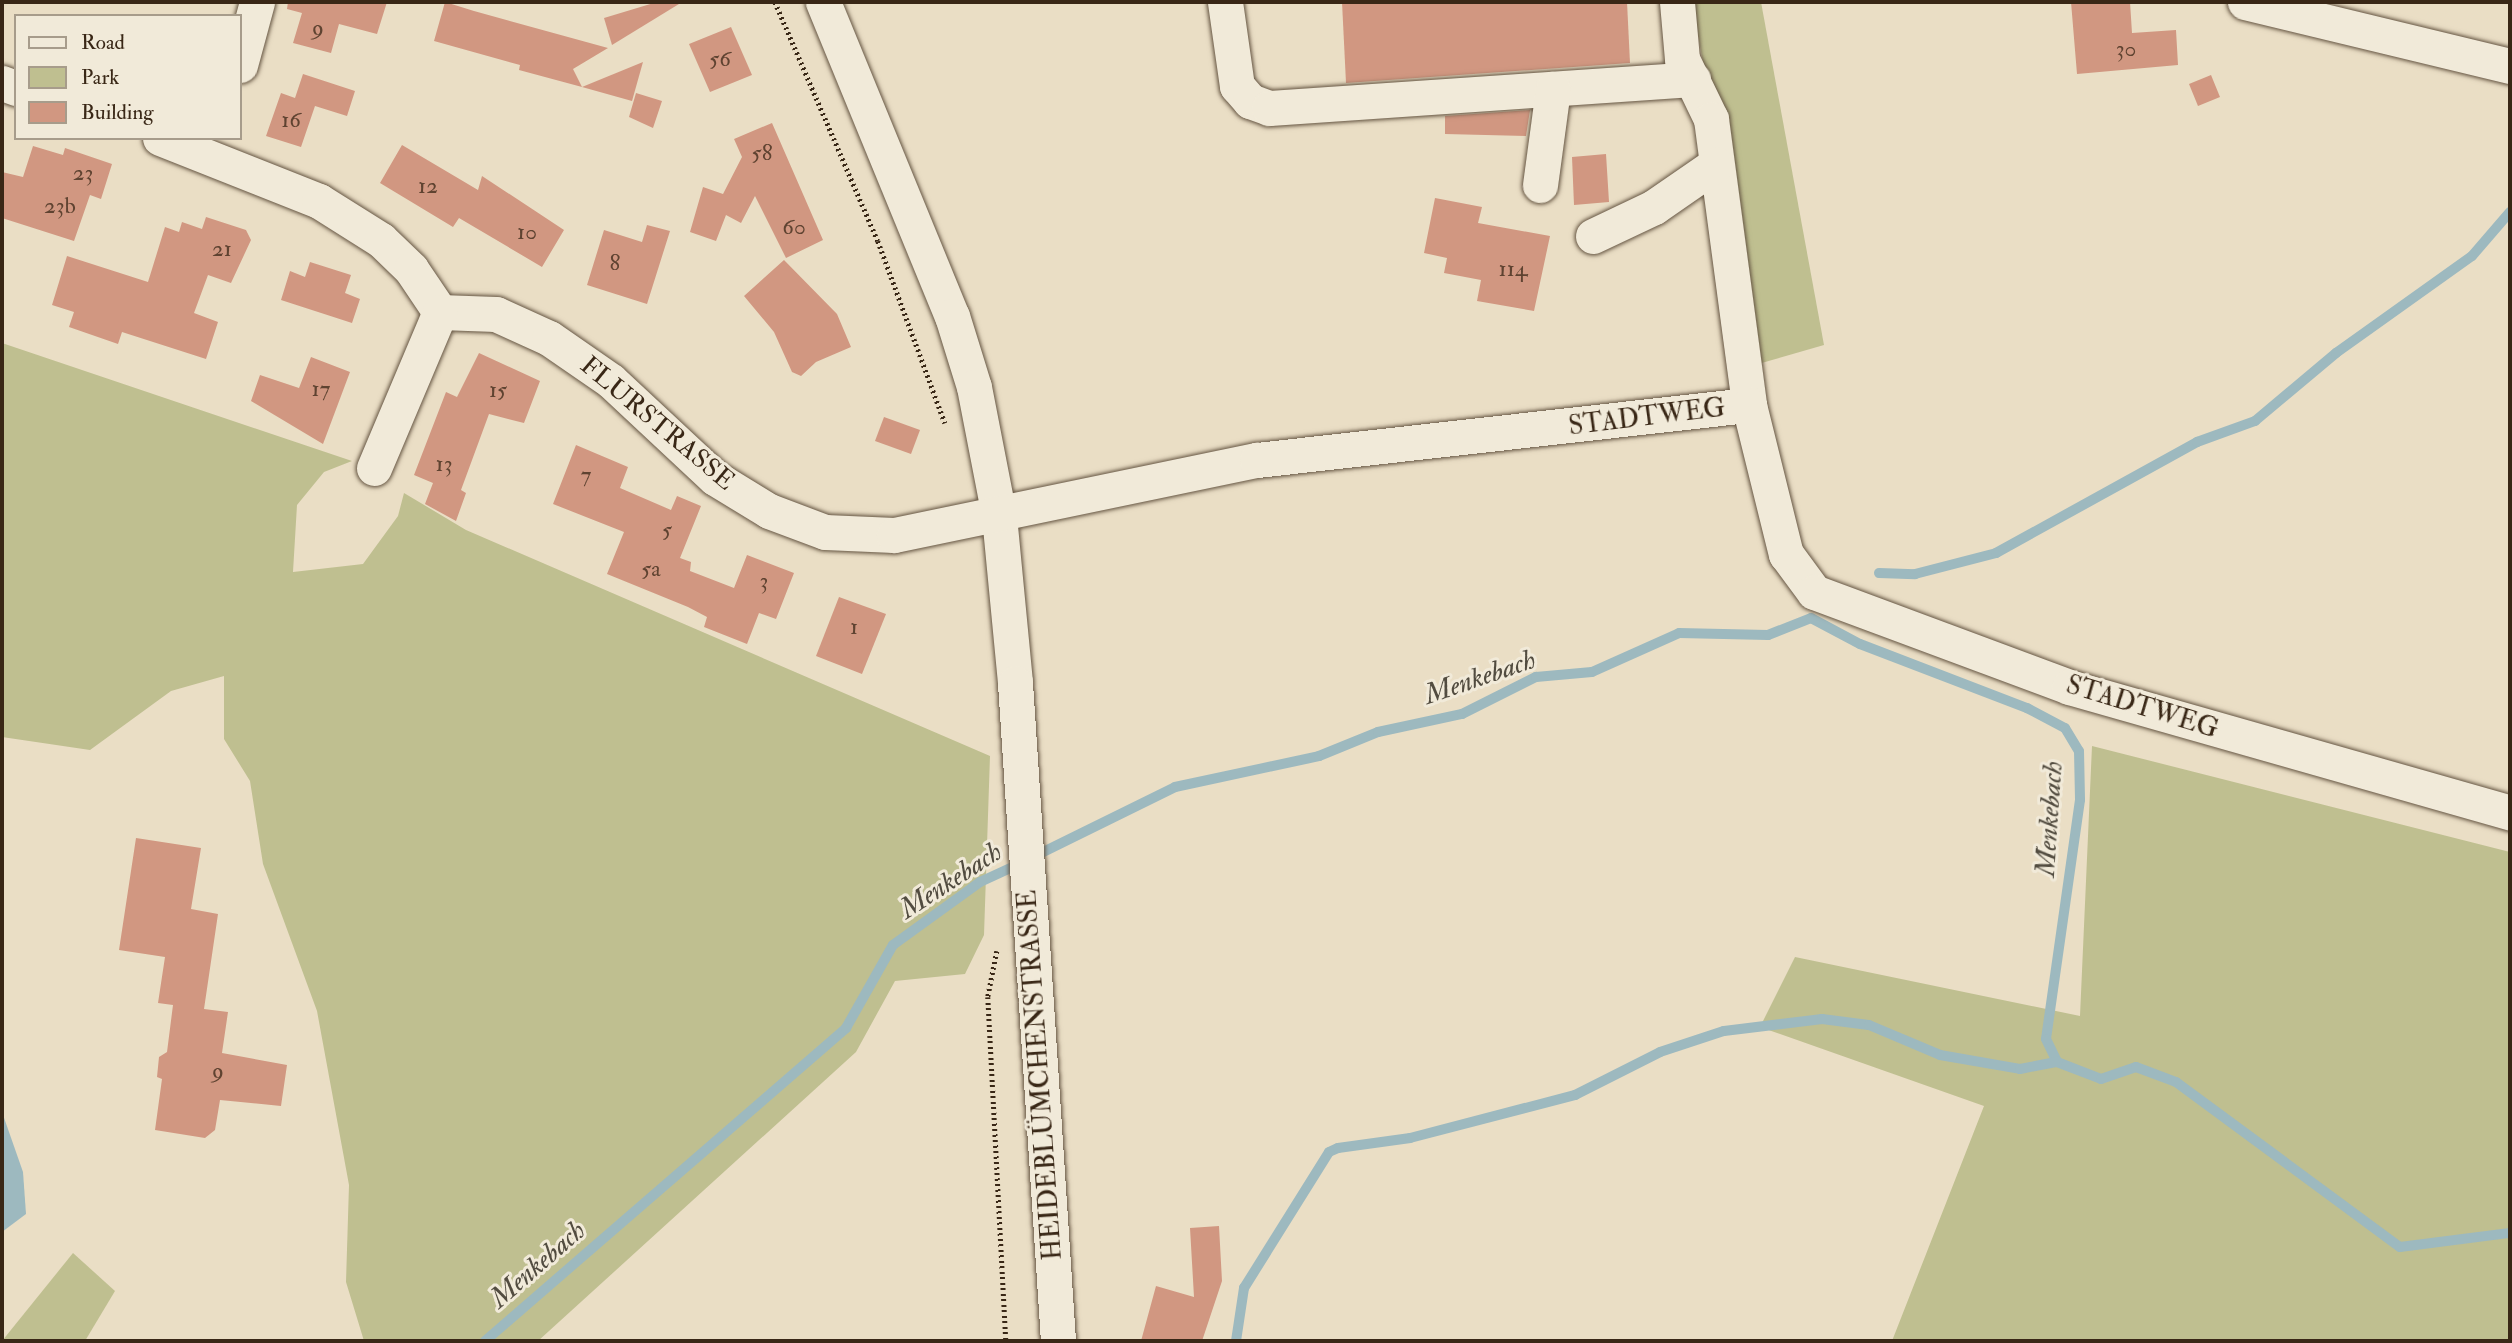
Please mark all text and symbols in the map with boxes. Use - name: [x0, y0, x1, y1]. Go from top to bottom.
- legend: [14, 14, 242, 140]
- house number: 9: [312, 14, 324, 42]
- text: Road: [81, 29, 125, 56]
- house number: 30: [2116, 35, 2136, 63]
- house number: 56: [709, 45, 731, 73]
- text: Park: [81, 64, 119, 91]
- text: Building: [81, 99, 154, 126]
- house number: 16: [281, 106, 301, 134]
- house number: 58: [752, 139, 772, 167]
- house number: 23: [73, 159, 93, 187]
- house number: 12: [418, 172, 438, 200]
- house number: 23b: [44, 192, 76, 220]
- house number: 60: [782, 213, 806, 241]
- house number: 10: [517, 218, 537, 246]
- house number: 21: [212, 235, 232, 263]
- house number: 8: [610, 249, 620, 277]
- house number: 114: [1499, 255, 1527, 283]
- street label: FLURSTRASSE: [574, 350, 740, 498]
- house number: 17: [312, 375, 330, 403]
- house number: 15: [489, 376, 507, 404]
- street label: STADTWEG: [1567, 393, 1727, 443]
- house number: 13: [435, 450, 453, 478]
- house number: 7: [581, 461, 591, 489]
- house number: 5: [662, 516, 672, 544]
- house number: 5a: [641, 555, 661, 583]
- house number: 3: [760, 567, 768, 595]
- house number: 1: [850, 613, 858, 641]
- water label: Menkebach: [1420, 643, 1540, 713]
- street label: STADTWEG: [2062, 670, 2222, 746]
- water label: Menkebach: [2029, 760, 2071, 878]
- water label: Menkebach: [893, 835, 1009, 927]
- street label: HEIDEBLÜMCHENSTRASSE: [1012, 889, 1070, 1261]
- house number: 9: [212, 1057, 224, 1085]
- water label: Menkebach: [483, 1214, 593, 1316]

